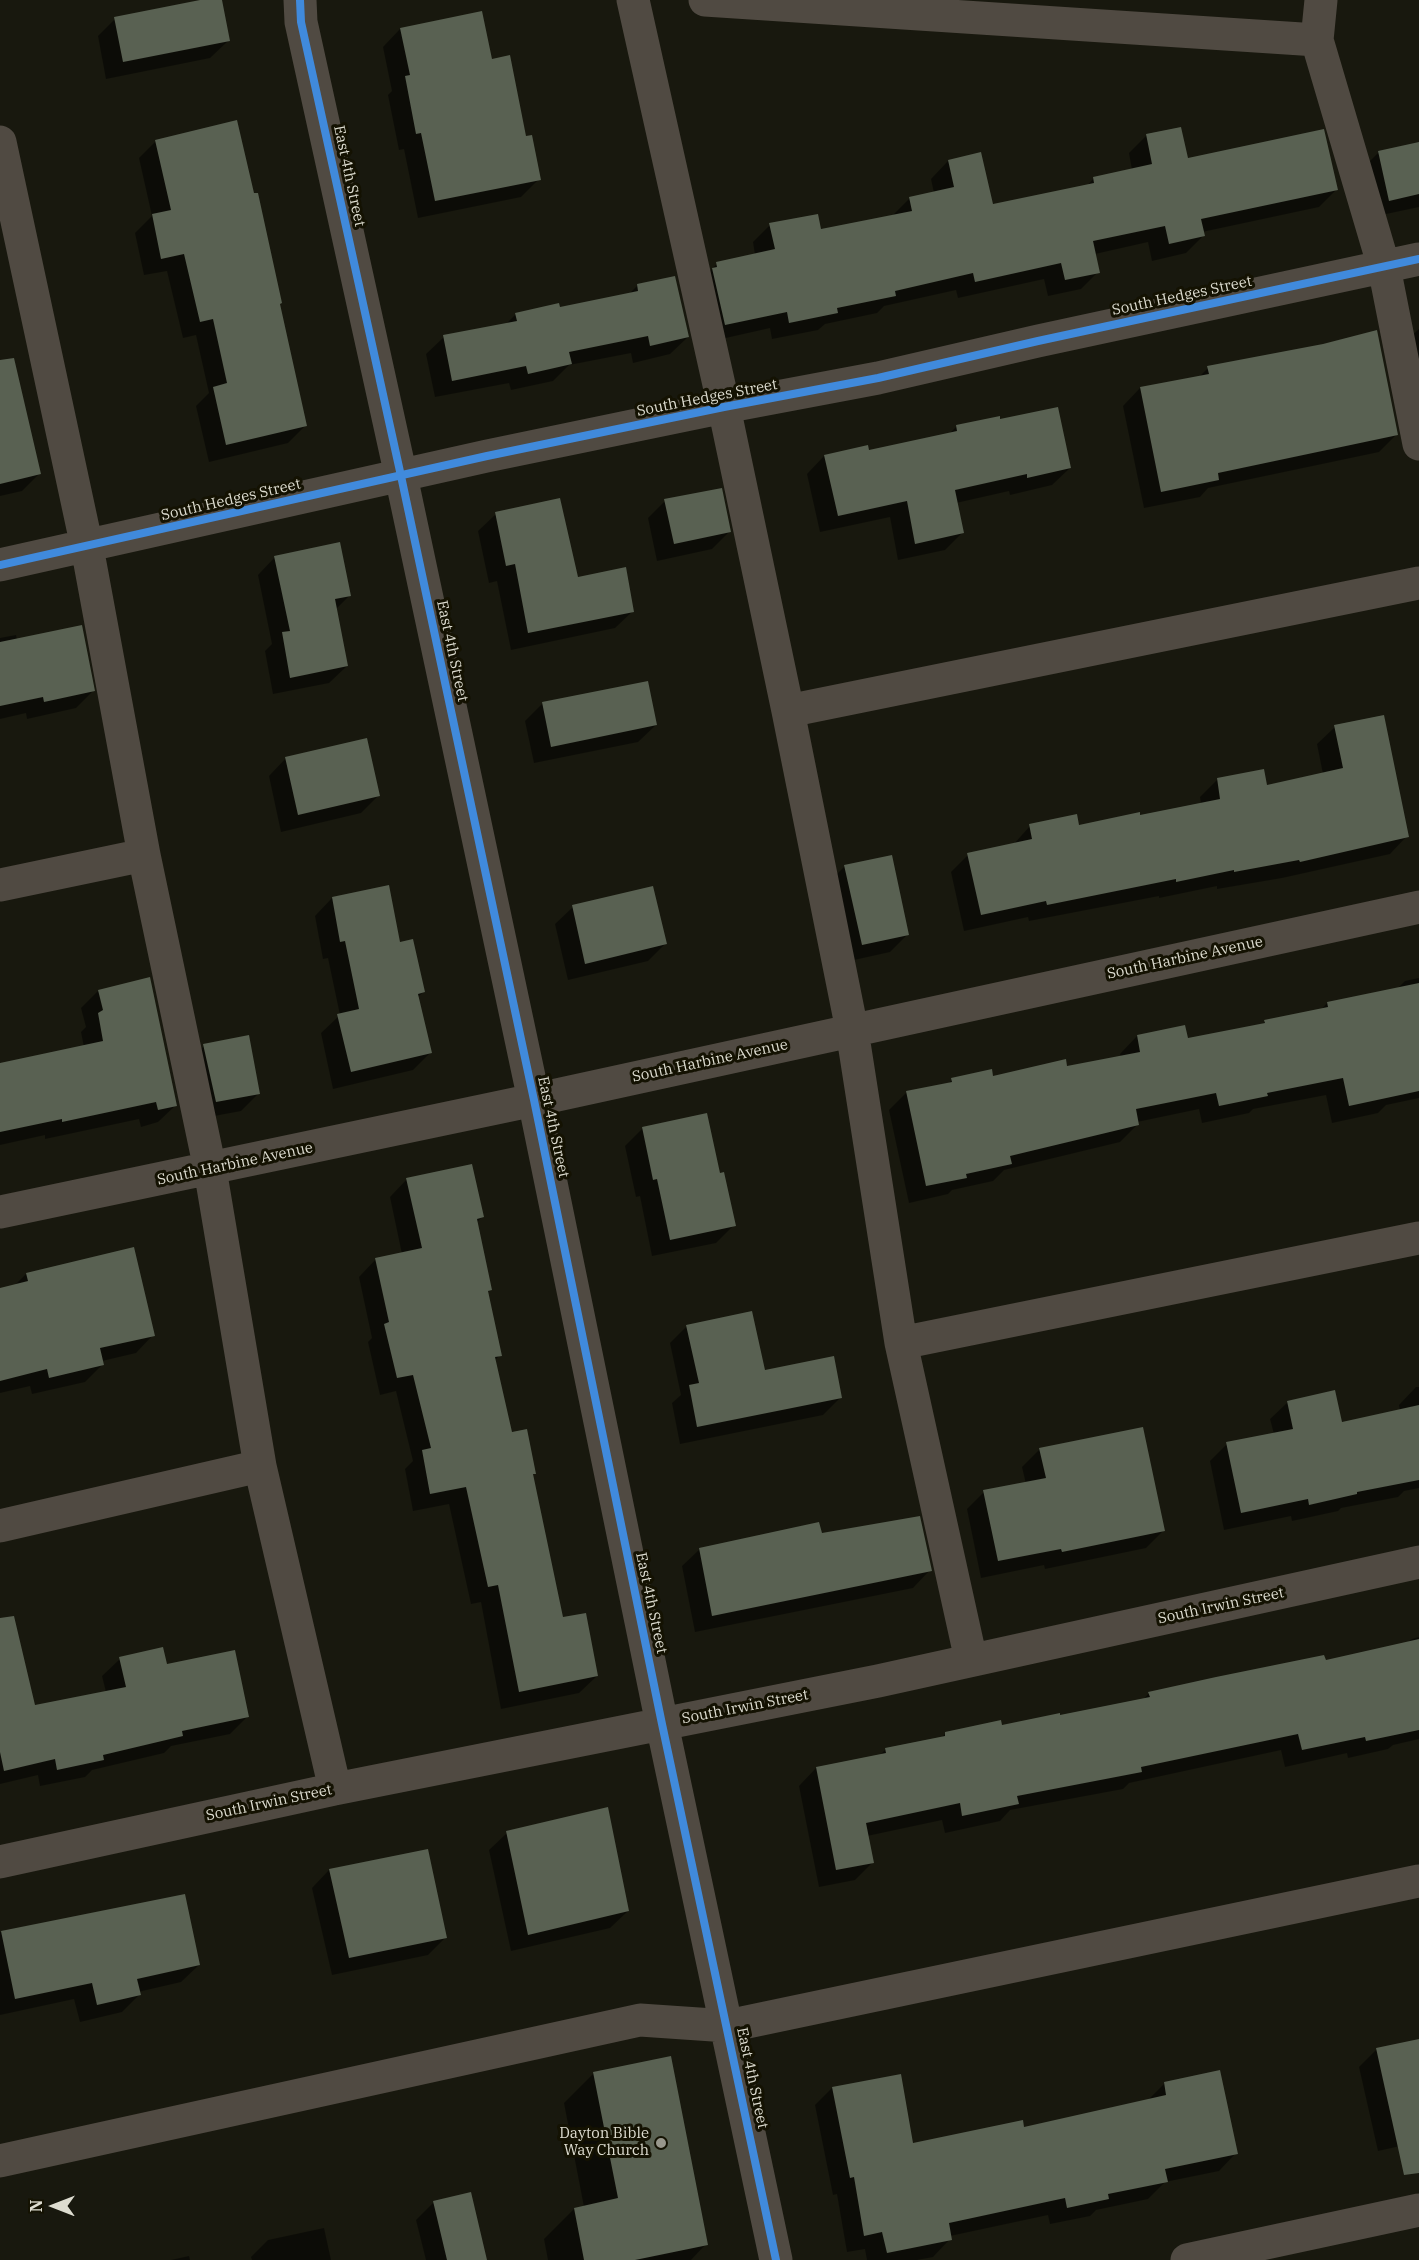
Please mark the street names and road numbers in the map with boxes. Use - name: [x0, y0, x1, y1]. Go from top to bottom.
- street label: East 4th Street: [329, 124, 369, 228]
- street label: South Hedges Street: [1110, 272, 1254, 320]
- street label: South Hedges Street: [635, 376, 779, 420]
- street label: South Hedges Street: [159, 475, 303, 525]
- street label: East 4th Street: [432, 599, 472, 703]
- street label: South Harbine Avenue: [1105, 933, 1265, 983]
- street label: South Harbine Avenue: [630, 1036, 790, 1086]
- street label: East 4th Street: [533, 1075, 573, 1179]
- street label: South Harbine Avenue: [155, 1139, 315, 1189]
- street label: East 4th Street: [631, 1551, 671, 1655]
- street label: South Irwin Street: [1156, 1584, 1286, 1628]
- street label: South Irwin Street: [680, 1686, 810, 1728]
- street label: South Irwin Street: [204, 1781, 334, 1825]
- street label: East 4th Street: [732, 2026, 772, 2130]

